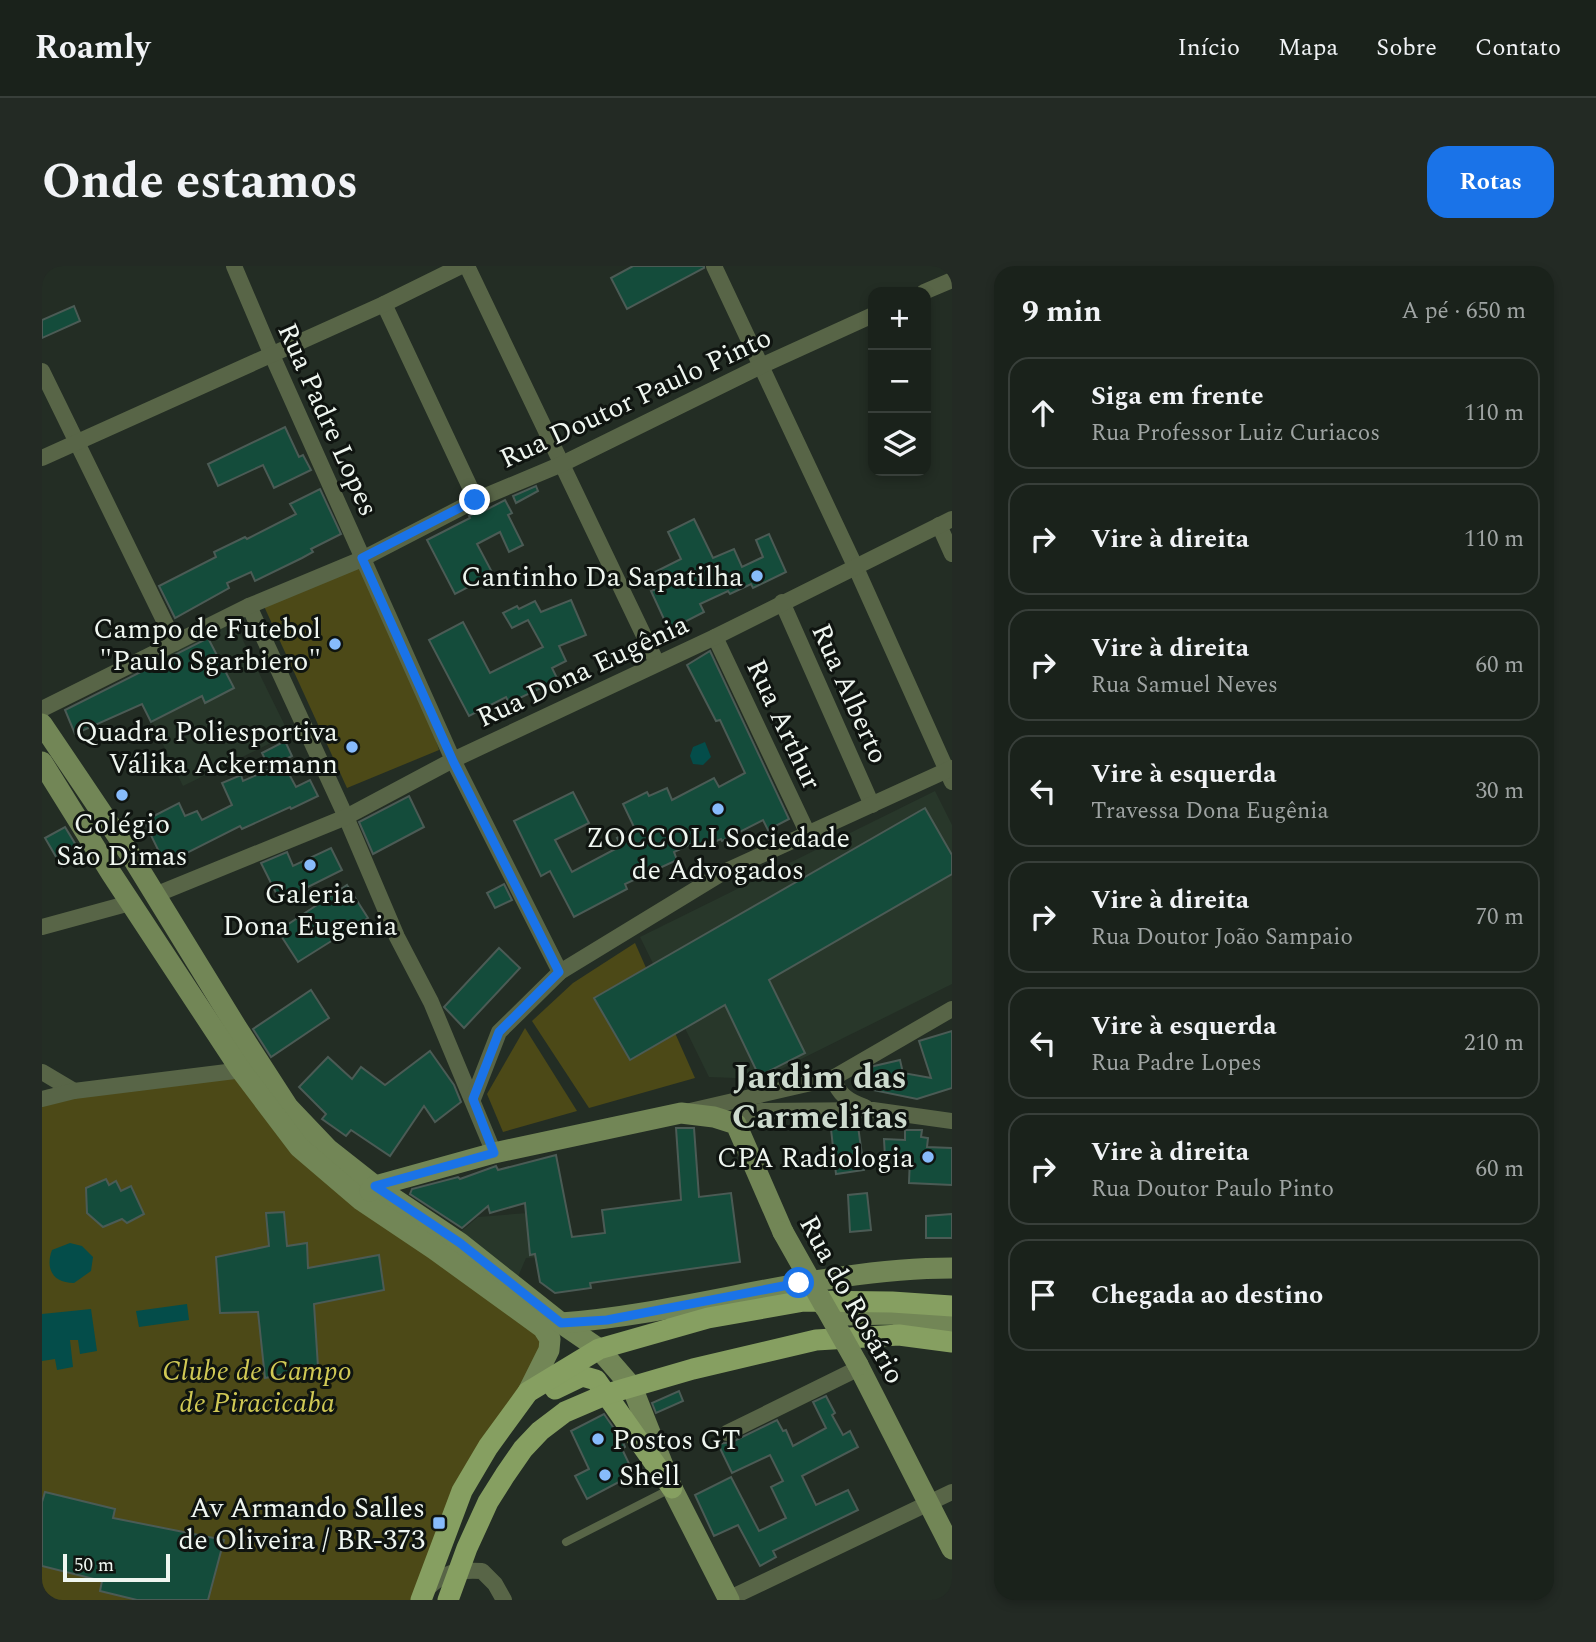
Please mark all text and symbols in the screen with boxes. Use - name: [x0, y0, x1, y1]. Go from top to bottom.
- text: Roamly: [35, 23, 150, 73]
- text: Início: [1177, 30, 1240, 66]
- text: Mapa: [1278, 30, 1338, 66]
- text: Sobre: [1376, 30, 1437, 66]
- text: Contato: [1475, 30, 1561, 66]
- text: Onde estamos: [42, 145, 358, 220]
- button: Rotas: [1427, 146, 1554, 218]
- map controls: [868, 287, 931, 476]
- button: +: [868, 287, 931, 350]
- text: 9 min: [1022, 289, 1102, 335]
- text: A pé · 650 m: [1401, 294, 1526, 329]
- street label: Rua Padre Lopes: [266, 316, 390, 523]
- street label: Rua Doutor Paulo Pinto: [493, 316, 779, 480]
- button: −: [868, 350, 931, 413]
- text: Siga em frente: [1091, 376, 1264, 416]
- icon: ahead: [1024, 394, 1062, 432]
- text: 110 m: [1464, 396, 1524, 431]
- button: layers: [868, 413, 931, 476]
- text: Rua Professor Luiz Curiacos: [1091, 416, 1380, 451]
- route end: [459, 484, 490, 515]
- text: Vire à direita: [1091, 519, 1249, 559]
- icon: right: [1024, 520, 1062, 558]
- text: 110 m: [1464, 522, 1524, 557]
- place label: Cantinho Da Sapatilha: [461, 556, 743, 599]
- marker: Cantinho Da Sapatilha: [749, 568, 765, 584]
- street label: Rua Dona Eugênia: [469, 603, 696, 739]
- place label: Campo de Futebol "Paulo Sgarbiero": [93, 608, 321, 683]
- street label: Rua Alberto: [800, 617, 900, 771]
- text: Vire à direita: [1091, 628, 1249, 668]
- marker: Campo de Futebol "Paulo Sgarbiero": [327, 636, 343, 652]
- icon: right: [1024, 646, 1062, 684]
- text: 60 m: [1475, 648, 1524, 683]
- street label: Rua Arthur: [735, 652, 833, 797]
- text: Rua Samuel Neves: [1091, 668, 1278, 703]
- place label: Quadra Poliesportiva Válika Ackermann: [75, 711, 338, 786]
- marker: Quadra Poliesportiva Válika Ackermann: [344, 739, 360, 755]
- text: Vire à esquerda: [1091, 754, 1277, 794]
- icon: left: [1024, 772, 1062, 810]
- text: 30 m: [1475, 774, 1524, 809]
- marker: Colégio São Dimas: [114, 787, 130, 803]
- text: Travessa Dona Eugênia: [1091, 794, 1329, 829]
- marker: ZOCCOLI Sociedade de Advogados: [710, 801, 726, 817]
- place label: Colégio São Dimas: [56, 803, 188, 878]
- place label: ZOCCOLI Sociedade de Advogados: [586, 817, 850, 892]
- marker: Galeria Dona Eugenia: [302, 857, 318, 873]
- place label: Galeria Dona Eugenia: [223, 873, 398, 948]
- text: Vire à direita: [1091, 880, 1249, 920]
- icon: right: [1024, 898, 1062, 936]
- text: 70 m: [1475, 900, 1524, 935]
- text: Rua Doutor João Sampaio: [1091, 920, 1353, 955]
- text: Vire à esquerda: [1091, 1006, 1277, 1046]
- icon: left: [1024, 1024, 1062, 1062]
- text: 210 m: [1464, 1026, 1524, 1061]
- text: Rua Padre Lopes: [1091, 1046, 1262, 1081]
- district label: Jardim das Carmelitas: [732, 1051, 908, 1144]
- text: Vire à direita: [1091, 1132, 1249, 1172]
- place label: CPA Radiologia: [717, 1137, 914, 1180]
- marker: CPA Radiologia: [920, 1149, 936, 1165]
- icon: right: [1024, 1150, 1062, 1188]
- text: 60 m: [1475, 1152, 1524, 1187]
- text: Rua Doutor Paulo Pinto: [1091, 1172, 1334, 1207]
- street label: Rua do Rosário: [788, 1207, 916, 1392]
- route start: [783, 1267, 814, 1298]
- text: Chegada ao destino: [1091, 1275, 1323, 1315]
- icon: arrive: [1024, 1276, 1062, 1314]
- park label: Clube de Campo de Piracicaba: [162, 1350, 352, 1425]
- place label: Postos GT: [612, 1419, 741, 1462]
- marker: Postos GT: [590, 1431, 606, 1447]
- place label: Shell: [619, 1455, 680, 1498]
- marker: Shell: [597, 1467, 613, 1483]
- place label: Av Armando Salles de Oliveira / BR-373: [178, 1487, 425, 1562]
- marker: Av Armando Salles de Oliveira / BR-373: [431, 1515, 447, 1531]
- scale bar: [63, 1551, 170, 1583]
- text: 50 m: [74, 1551, 114, 1580]

